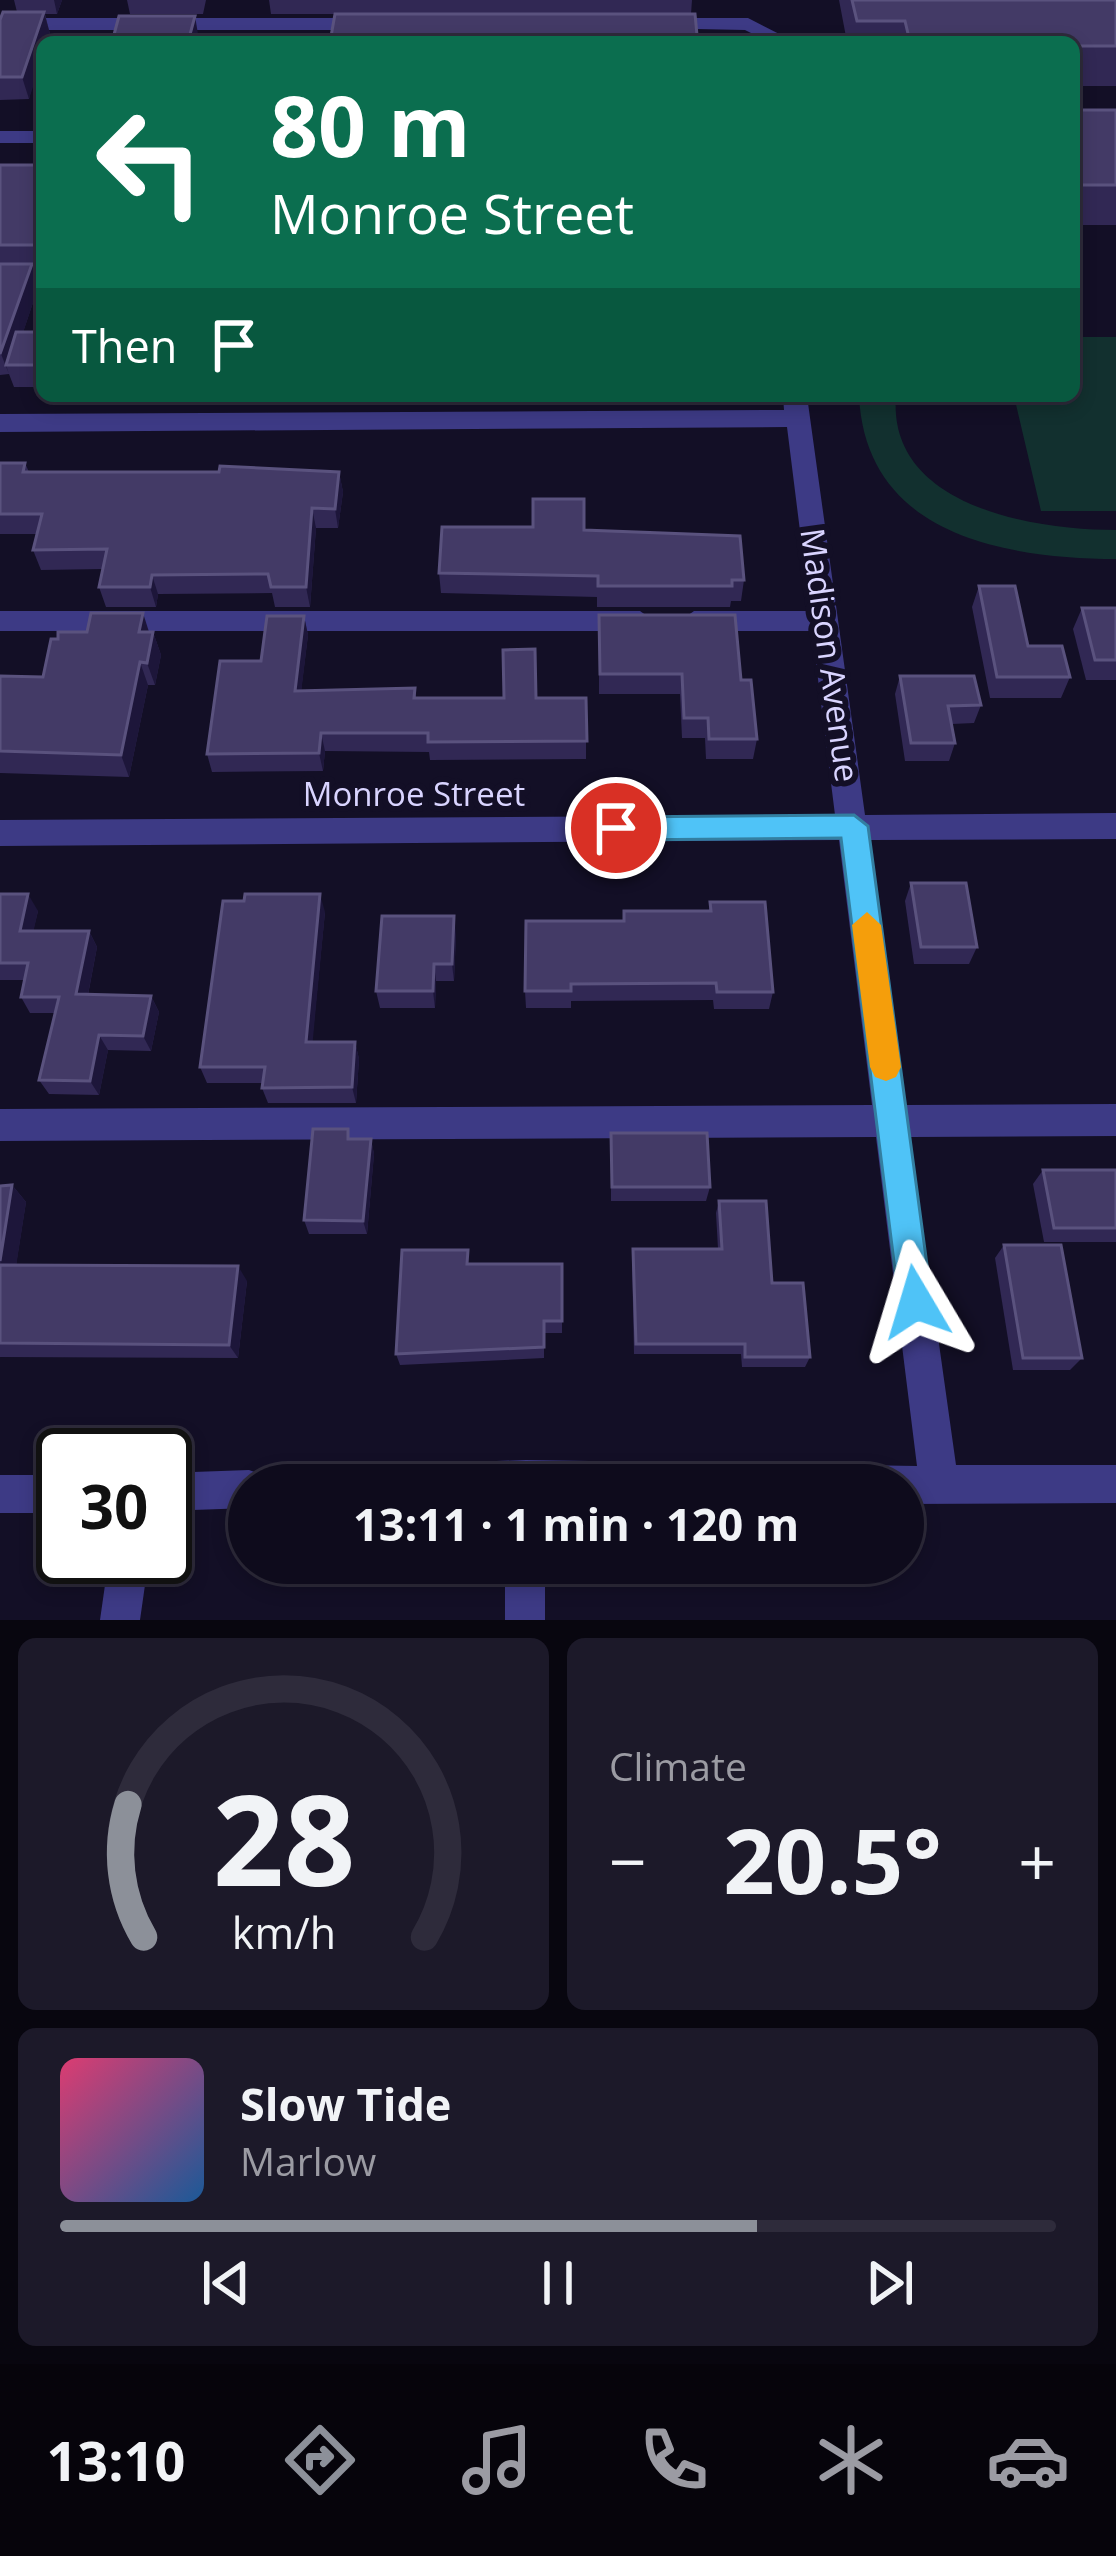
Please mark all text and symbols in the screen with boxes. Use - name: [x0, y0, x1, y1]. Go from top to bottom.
- text: 80 m: [270, 67, 470, 182]
- icon: left: [72, 84, 228, 240]
- text: Monroe Street: [270, 176, 634, 250]
- icon: arrive: [201, 312, 267, 378]
- text: Then: [72, 315, 177, 376]
- street label: Madison Avenue: [790, 525, 871, 785]
- street label: Monroe Street: [303, 771, 525, 816]
- pin: [565, 777, 667, 879]
- icon: arrive: [583, 795, 649, 861]
- position arrow: [853, 1239, 979, 1365]
- speed limit sign: 30: [36, 1428, 192, 1584]
- text: 13:11 · 1 min · 120 m: [353, 1493, 799, 1554]
- text: Climate: [609, 1739, 747, 1792]
- text: 28: [212, 1753, 355, 1923]
- text: 20.5°: [723, 1798, 942, 1920]
- text: −: [609, 1815, 647, 1905]
- text: +: [1018, 1815, 1056, 1905]
- text: km/h: [231, 1903, 336, 1962]
- text: Slow Tide: [240, 2073, 451, 2134]
- text: Marlow: [240, 2134, 376, 2187]
- icon: previous: [193, 2250, 259, 2316]
- icon: pause: [525, 2250, 591, 2316]
- icon: next: [857, 2250, 923, 2316]
- icon: directions: [278, 2418, 362, 2502]
- icon: music: [455, 2418, 539, 2502]
- icon: phone: [632, 2418, 716, 2502]
- icon: climate: [809, 2418, 893, 2502]
- icon: car: [986, 2418, 1070, 2502]
- text: 13:10: [46, 2423, 185, 2497]

